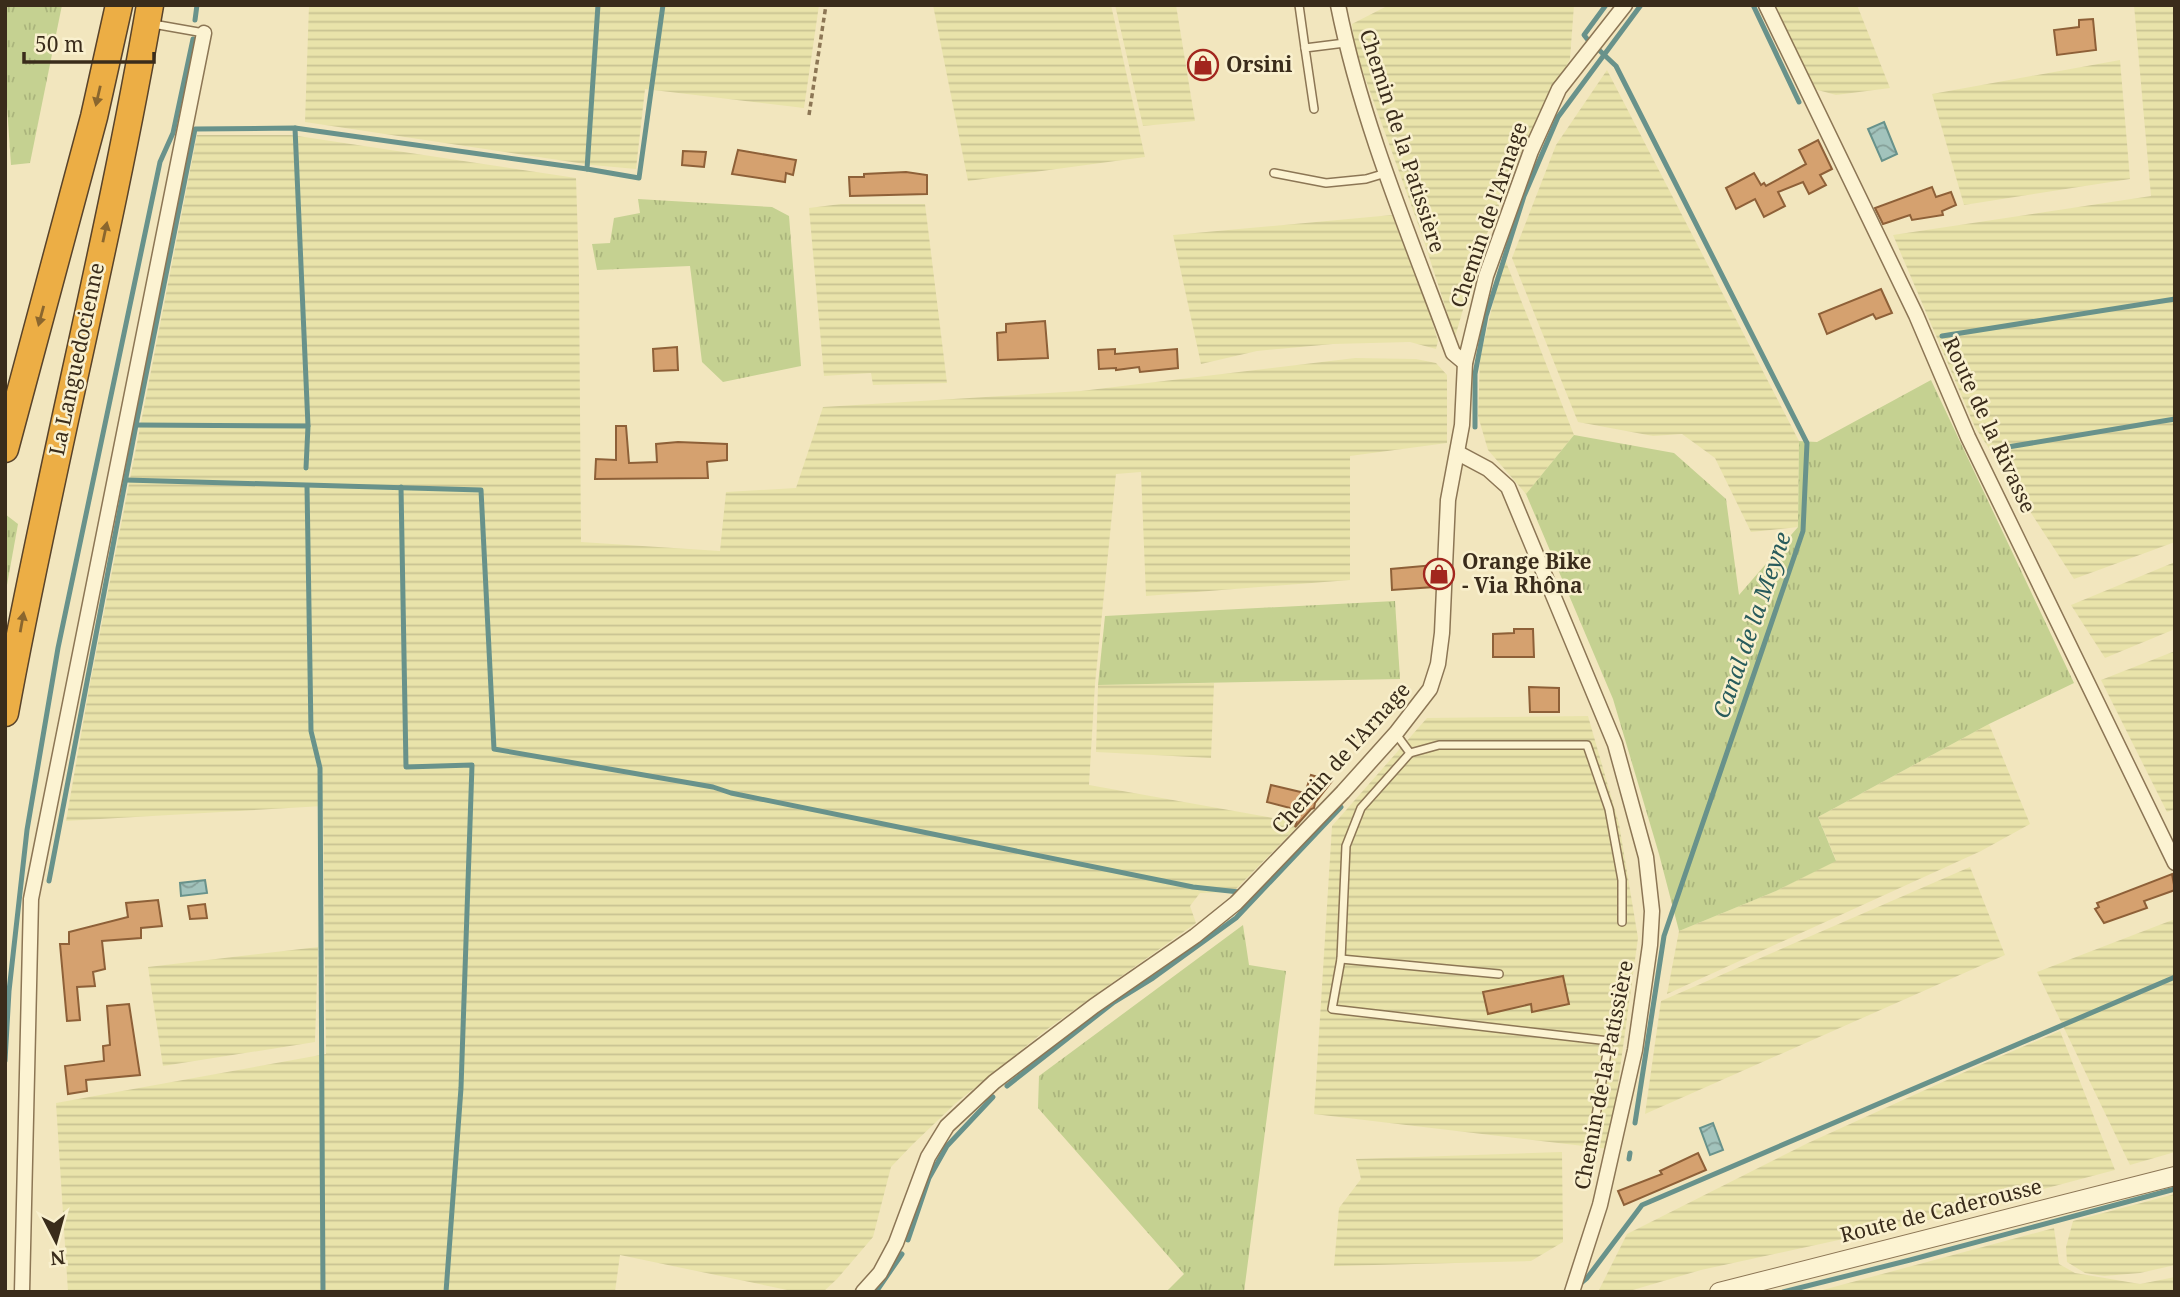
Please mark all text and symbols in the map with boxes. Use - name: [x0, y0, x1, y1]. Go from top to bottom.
- scale bar: [24, 21, 154, 65]
- street label: Chemin de la Patissière: [1354, 26, 1452, 256]
- text: 50 m: [35, 30, 84, 58]
- shop icon: Orsini: [1186, 48, 1220, 82]
- place label: Orsini: [1226, 50, 1293, 78]
- one-way arrow: [93, 85, 104, 107]
- street label: Chemin de l'Arnage: [1443, 118, 1533, 311]
- one-way arrow: [100, 221, 111, 243]
- street label: La Languedocienne: [42, 260, 110, 458]
- one-way arrow: [36, 306, 46, 327]
- street label: Route de la Rivasse: [1937, 332, 2043, 517]
- water label: Canal de la Meyne: [1704, 527, 1798, 722]
- place label: Orange Bike - Via Rhôna: [1462, 547, 1591, 599]
- shop icon: Orange Bike - Via Rhôna: [1422, 557, 1456, 591]
- one-way arrow: [16, 611, 27, 633]
- street label: Chemin de l'Arnage: [1265, 676, 1416, 839]
- street label: Chemin de la Patissière: [1567, 958, 1639, 1192]
- street label: Route de Caderousse: [1837, 1171, 2045, 1249]
- north arrow: [21, 1206, 91, 1276]
- text: N: [49, 1244, 67, 1272]

